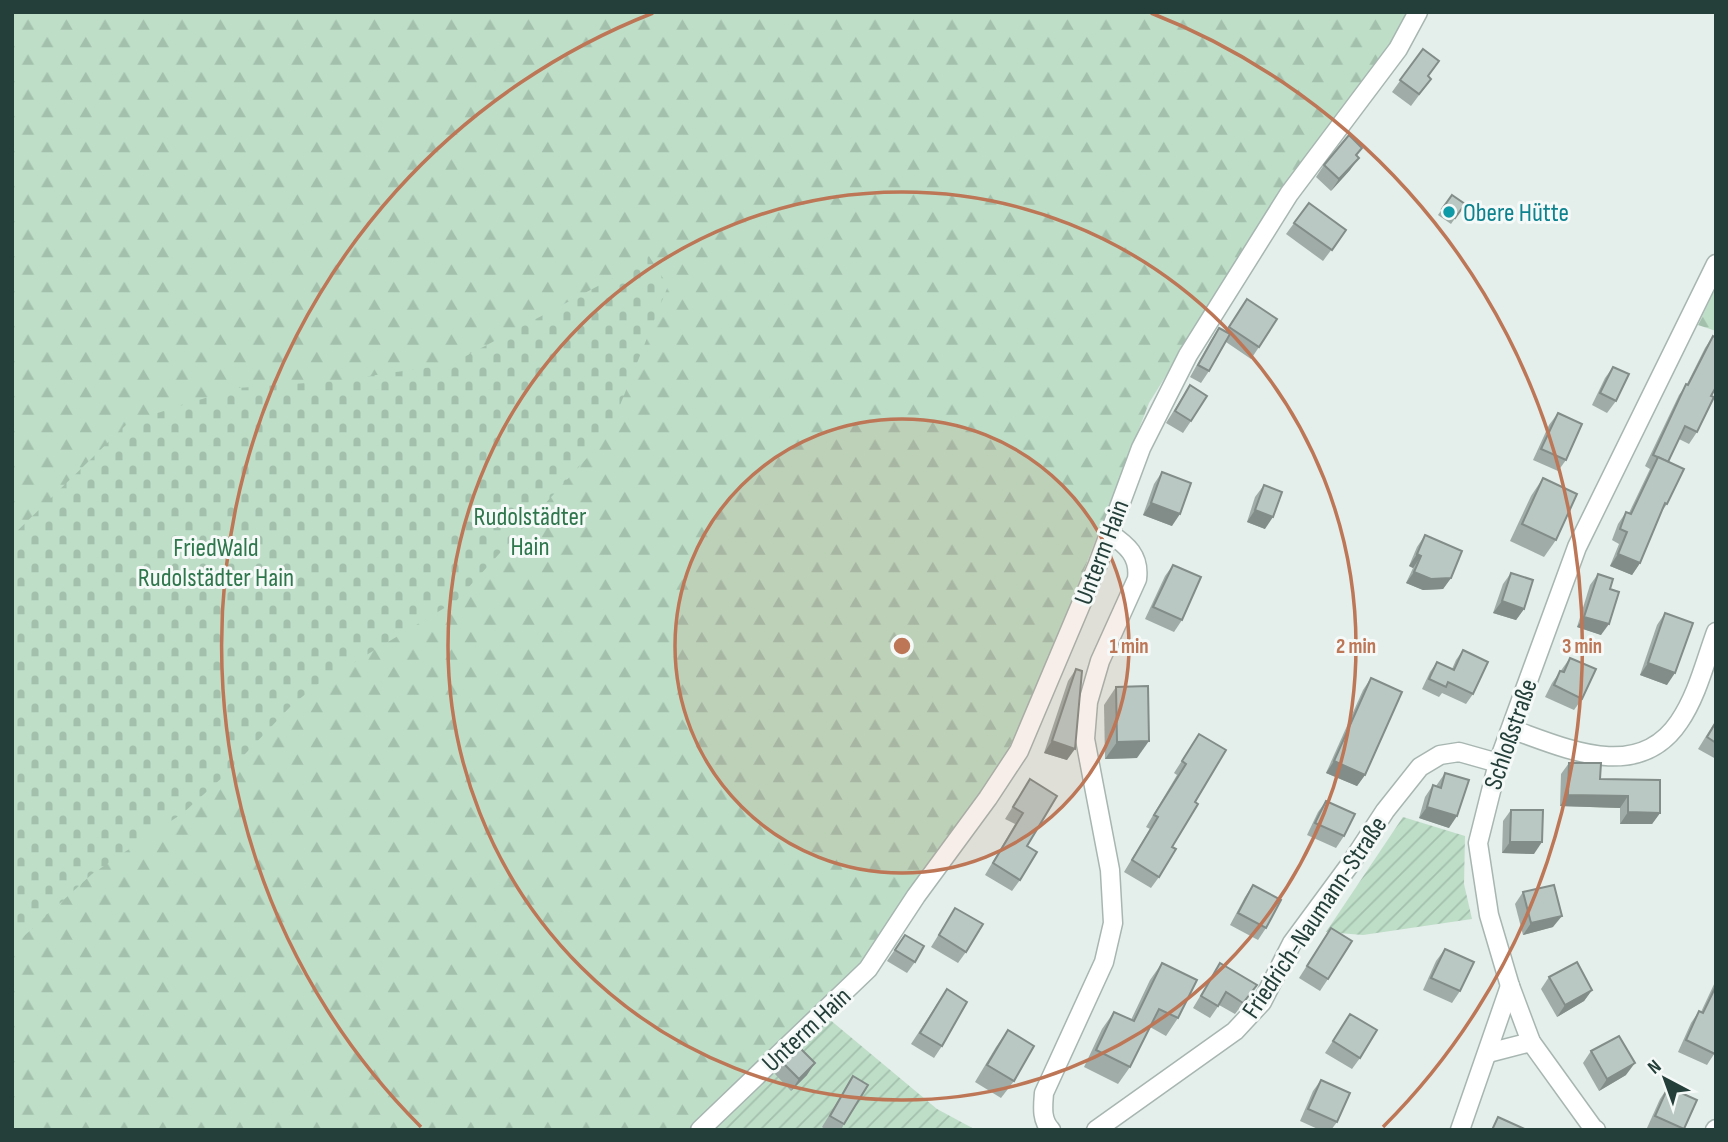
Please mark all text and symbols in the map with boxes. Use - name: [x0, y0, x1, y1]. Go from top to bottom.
- place label: Obere Hütte: [1463, 198, 1569, 229]
- marker: Obere Hütte: [1441, 204, 1457, 220]
- street label: Unterm Hain: [1068, 496, 1137, 609]
- park label: Rudolstädter Hain: [474, 502, 587, 563]
- park label: FriedWald Rudolstädter Hain: [138, 533, 294, 594]
- centre of rings: [890, 634, 914, 658]
- text: 1 min: [1109, 634, 1149, 659]
- text: 2 min: [1336, 634, 1376, 659]
- text: 3 min: [1562, 634, 1602, 659]
- street label: Schloßstraße: [1478, 675, 1545, 794]
- street label: Friedrich-Naumann-Straße: [1236, 811, 1394, 1025]
- street label: Unterm Hain: [756, 981, 858, 1079]
- north arrow: [1630, 1044, 1700, 1114]
- text: N: [1643, 1055, 1666, 1079]

